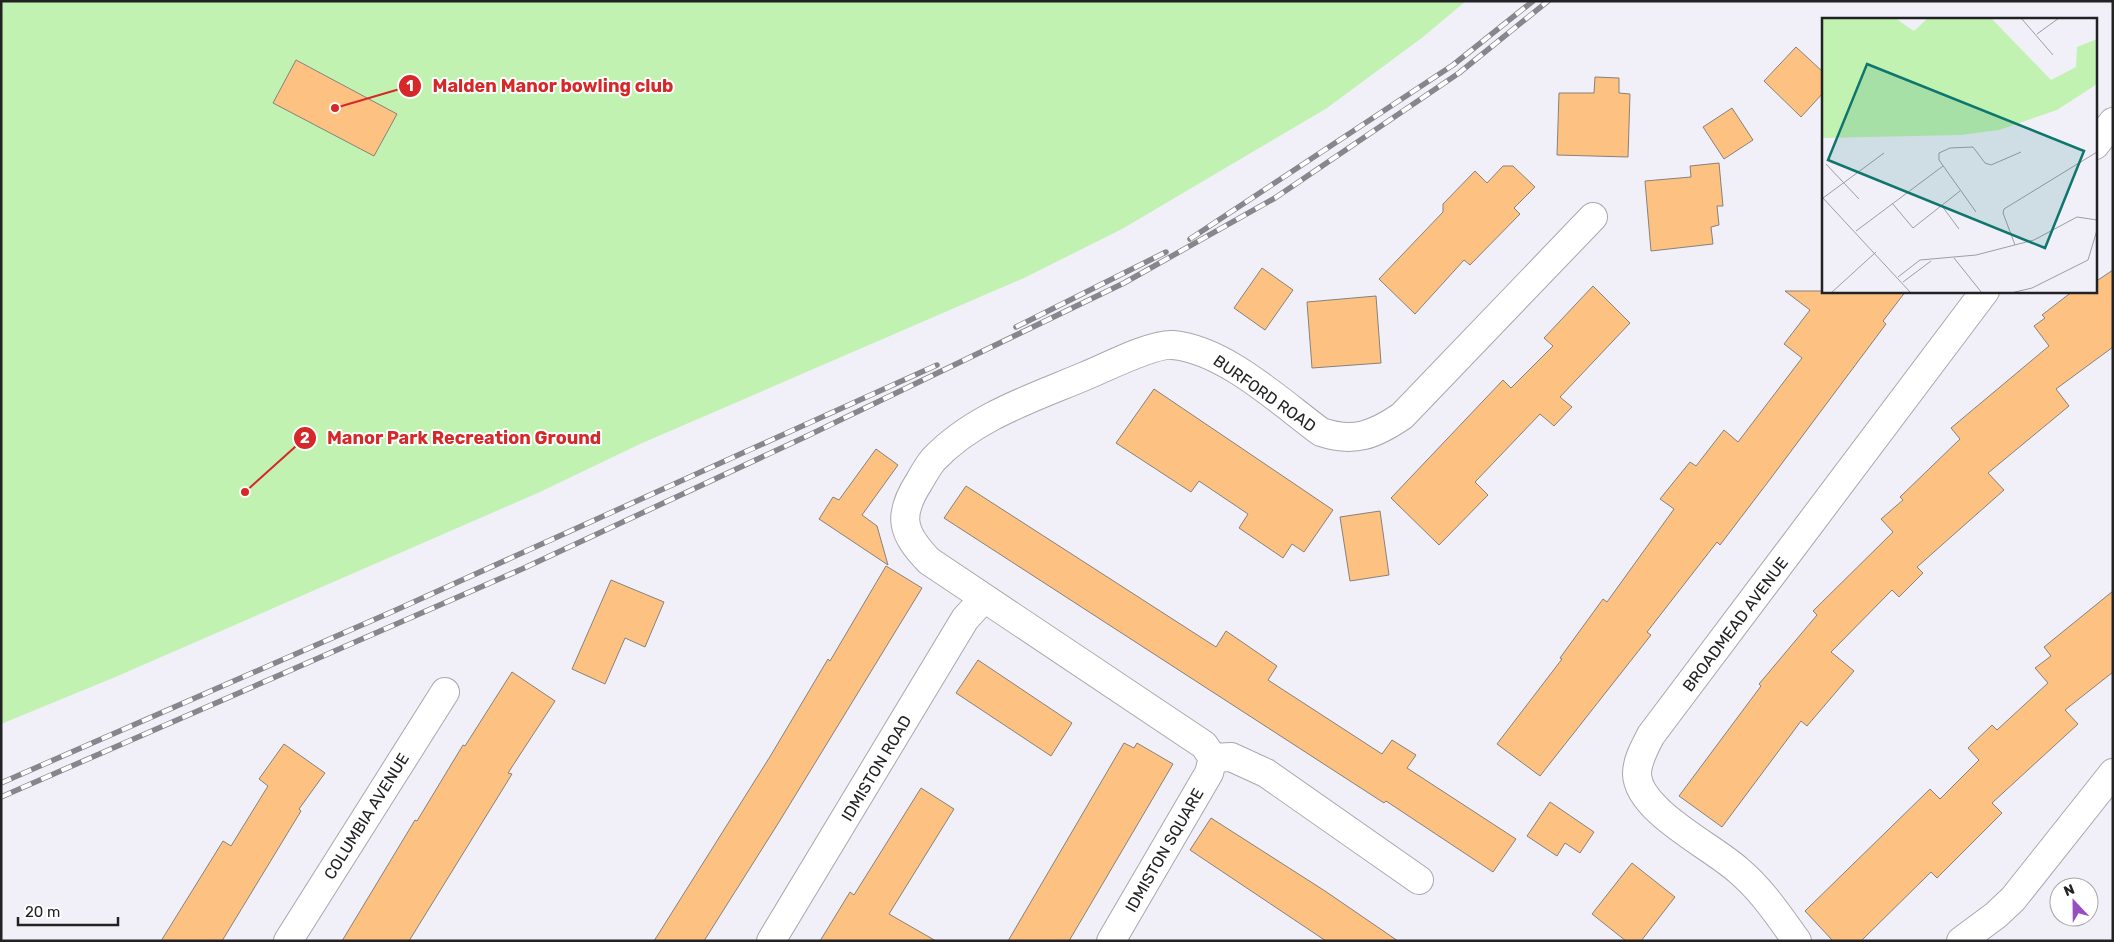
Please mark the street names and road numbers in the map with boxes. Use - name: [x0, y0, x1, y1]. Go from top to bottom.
- street label: BURFORD ROAD: [1210, 351, 1320, 436]
- street label: BROADMEAD AVENUE: [1679, 553, 1792, 695]
- street label: IDMISTON ROAD: [837, 712, 915, 825]
- street label: COLUMBIA AVENUE: [320, 750, 413, 883]
- street label: IDMISTON SQUARE: [1121, 785, 1208, 916]

